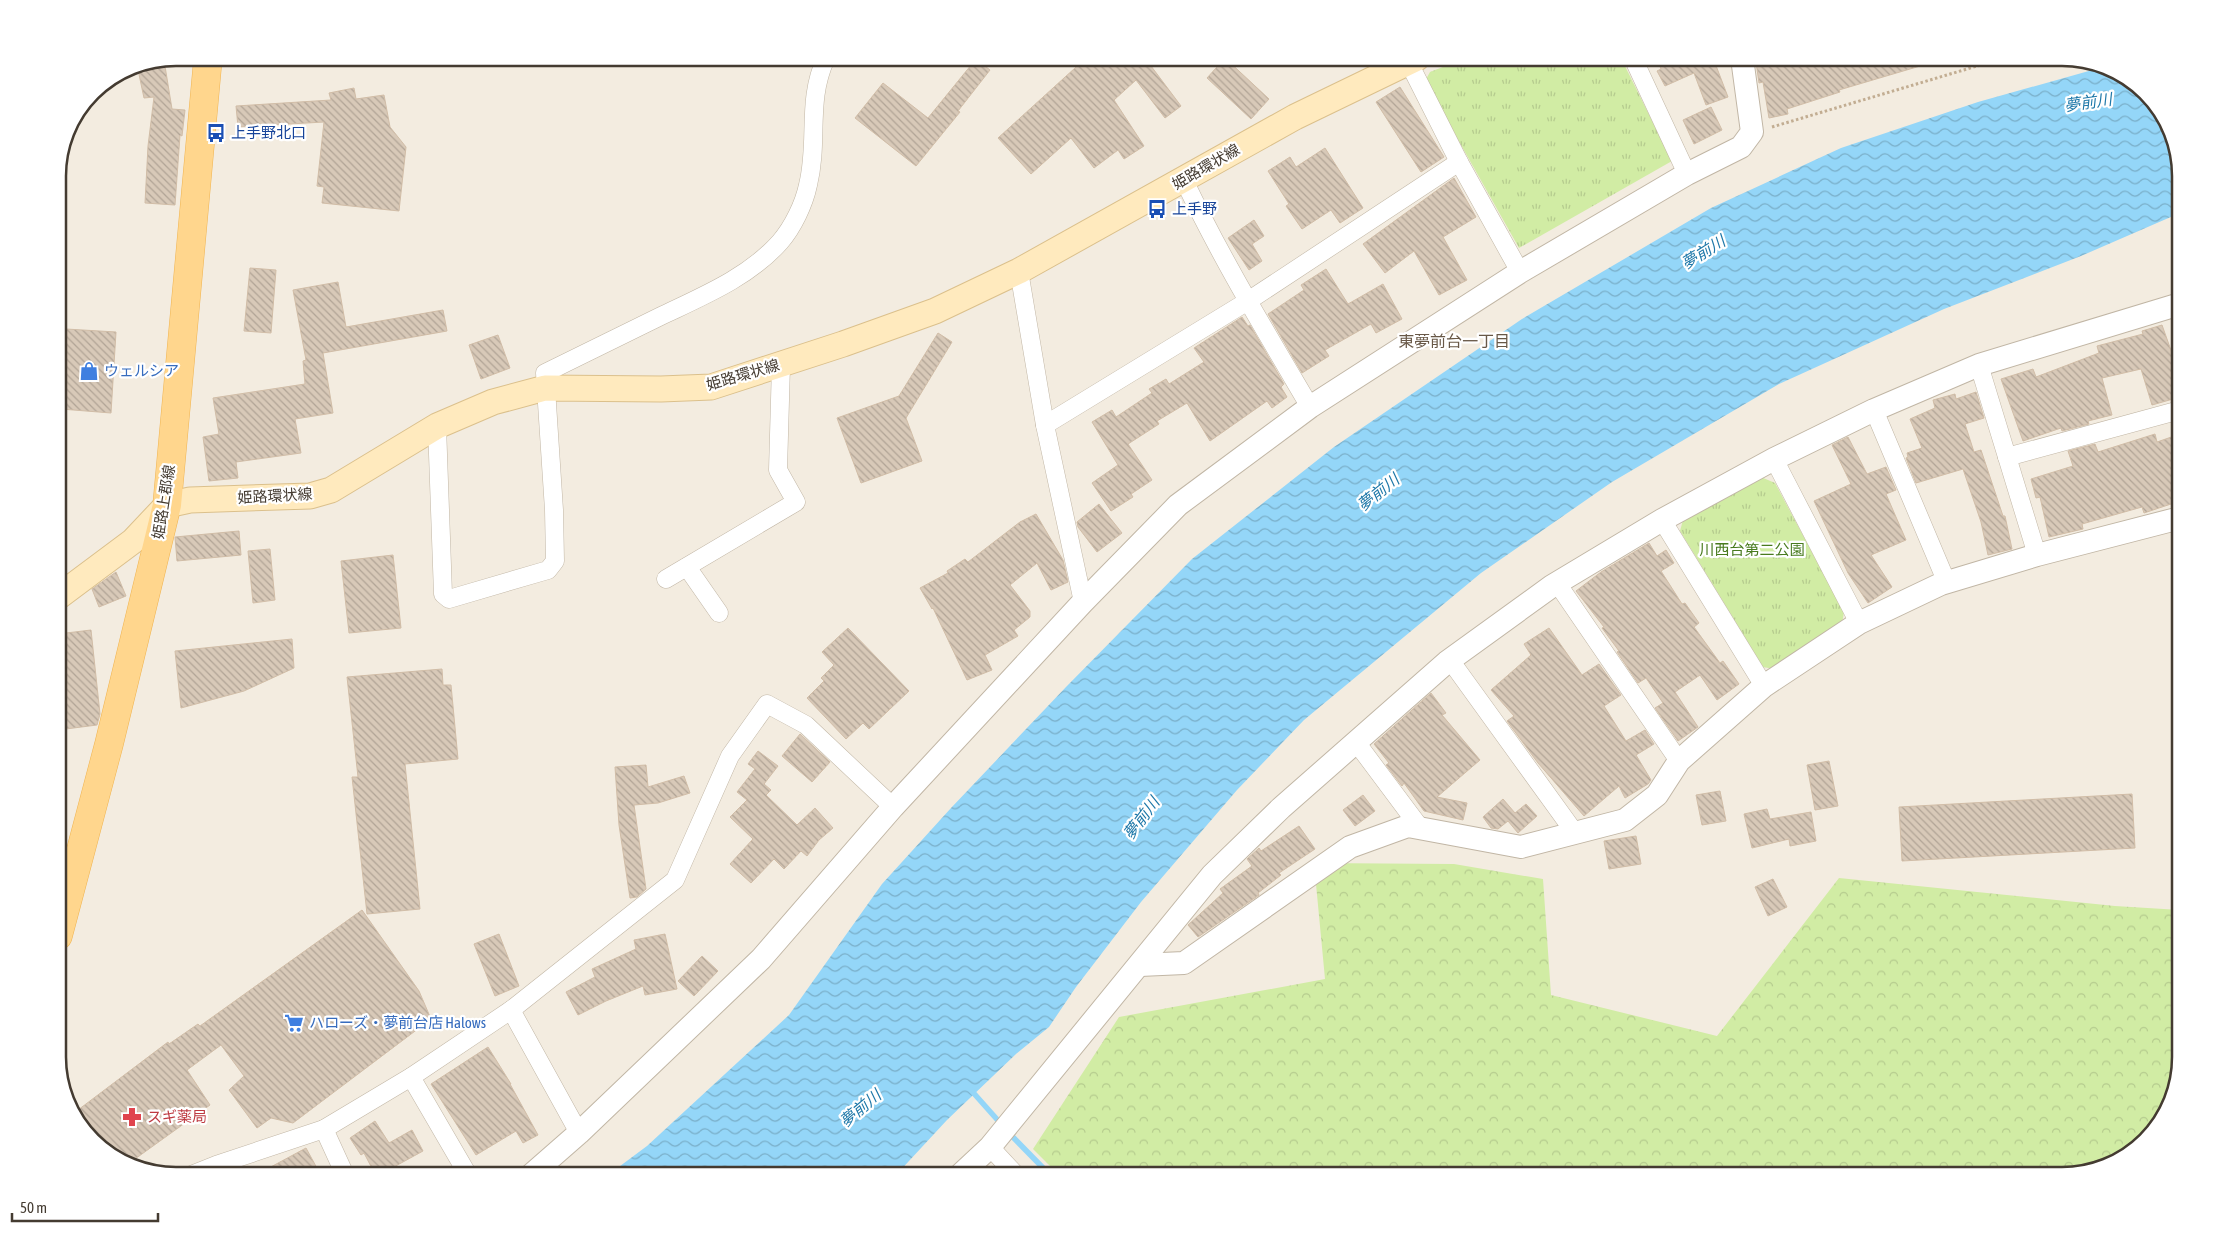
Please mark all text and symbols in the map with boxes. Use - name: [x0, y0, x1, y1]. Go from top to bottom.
- water label: 夢前川: [2063, 89, 2115, 114]
- bus stop icon: 上手野北口: [205, 122, 227, 144]
- place label: 上手野北口: [231, 124, 306, 141]
- street label: 姫路環状線: [1169, 140, 1242, 193]
- bus stop icon: 上手野: [1146, 198, 1168, 220]
- place label: 上手野: [1172, 200, 1217, 217]
- water label: 夢前川: [1678, 231, 1730, 272]
- district label: 東夢前台一丁目: [1398, 332, 1510, 350]
- street label: 姫路環状線: [704, 356, 781, 393]
- shop icon: ウェルシア: [78, 360, 100, 382]
- place label: ウェルシア: [104, 362, 179, 379]
- street label: 姫路上郡線: [149, 464, 178, 540]
- water label: 夢前川: [1354, 469, 1404, 514]
- street label: 姫路環状線: [237, 485, 313, 506]
- park label: 川西台第二公園: [1699, 541, 1805, 558]
- water label: 夢前川: [1119, 792, 1164, 843]
- supermarket icon: ハローズ・夢前台店 Halows: [283, 1012, 305, 1034]
- place label: ハローズ・夢前台店 Halows: [309, 1014, 486, 1031]
- water label: 夢前川: [836, 1084, 886, 1130]
- pharmacy icon: スギ薬局: [121, 1106, 143, 1128]
- place label: スギ薬局: [147, 1108, 207, 1125]
- scale bar: [12, 1190, 159, 1222]
- text: 50 m: [20, 1199, 47, 1216]

